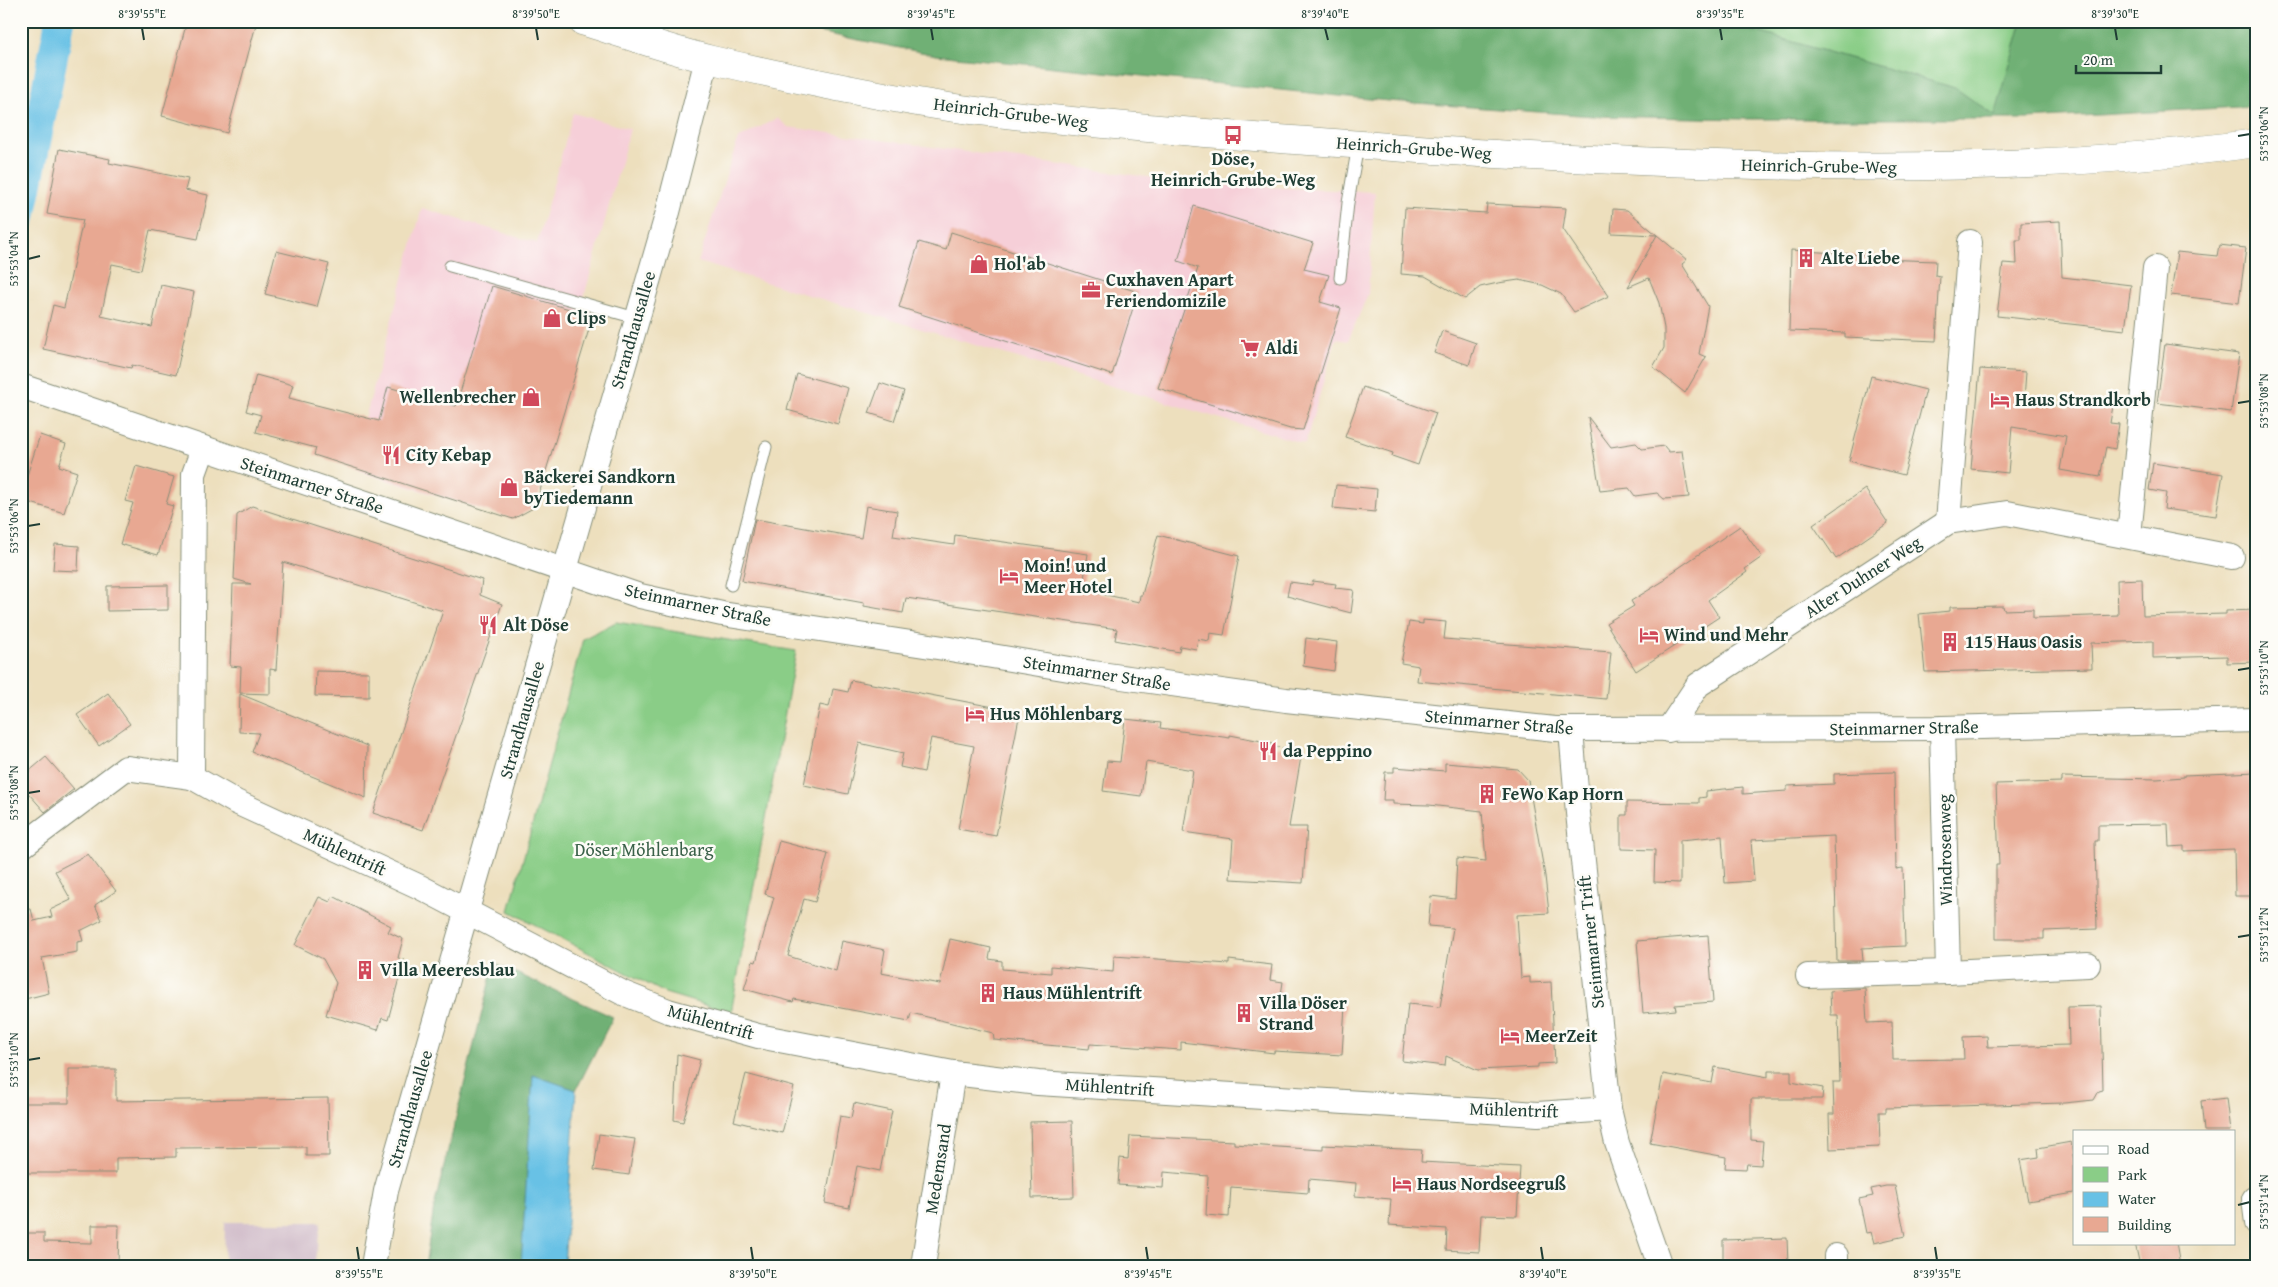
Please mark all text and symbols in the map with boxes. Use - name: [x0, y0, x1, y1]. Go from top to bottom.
- text: 8°39'55"E: [118, 5, 166, 22]
- text: 8°39'50"E: [512, 5, 560, 22]
- text: 8°39'45"E: [907, 5, 955, 22]
- text: 8°39'40"E: [1301, 5, 1349, 22]
- text: 8°39'35"E: [1696, 5, 1744, 22]
- text: 8°39'30"E: [2091, 5, 2139, 22]
- scale bar: [2076, 42, 2160, 74]
- text: 20 m: [2083, 49, 2114, 70]
- street label: Heinrich-Grube-Weg: [932, 90, 1090, 135]
- text: 53°53'06"N: [2255, 106, 2272, 162]
- bus stop icon: Döse, Heinrich-Grube-Weg: [1222, 124, 1244, 146]
- street label: Heinrich-Grube-Weg: [1335, 129, 1493, 166]
- place label: Döse, Heinrich-Grube-Weg: [1151, 145, 1316, 193]
- street label: Heinrich-Grube-Weg: [1741, 151, 1897, 180]
- text: 53°53'04"N: [5, 231, 22, 287]
- place label: Alte Liebe: [1821, 244, 1900, 271]
- building icon: Alte Liebe: [1795, 247, 1817, 269]
- place label: Hol'ab: [994, 250, 1046, 277]
- shop icon: Hol'ab: [968, 253, 990, 275]
- place label: Cuxhaven Apart Feriendomizile: [1106, 266, 1234, 314]
- street label: Strandhausallee: [603, 268, 662, 392]
- office icon: Cuxhaven Apart Feriendomizile: [1080, 279, 1102, 301]
- place label: Clips: [567, 304, 607, 331]
- shop icon: Clips: [541, 307, 563, 329]
- place label: Aldi: [1265, 334, 1298, 361]
- supermarket icon: Aldi: [1239, 337, 1261, 359]
- text: 53°53'08"N: [2255, 373, 2272, 429]
- place label: Wellenbrecher: [399, 383, 517, 410]
- shop icon: Wellenbrecher: [520, 386, 542, 408]
- place label: Haus Strandkorb: [2015, 386, 2151, 413]
- hotel icon: Haus Strandkorb: [1989, 389, 2011, 411]
- place label: City Kebap: [406, 441, 491, 468]
- restaurant icon: City Kebap: [380, 444, 402, 466]
- street label: Steinmarner Straße: [237, 449, 387, 520]
- place label: Bäckerei Sandkorn byTiedemann: [524, 463, 676, 511]
- shop icon: Bäckerei Sandkorn byTiedemann: [498, 476, 520, 498]
- text: 53°53'06"N: [5, 498, 22, 554]
- street label: Alter Duhner Weg: [1799, 529, 1927, 625]
- place label: Moin! und Meer Hotel: [1024, 552, 1113, 600]
- hotel icon: Moin! und Meer Hotel: [998, 565, 1020, 587]
- street label: Steinmarner Straße: [622, 576, 774, 633]
- place label: Alt Döse: [503, 611, 569, 638]
- restaurant icon: Alt Döse: [477, 614, 499, 636]
- place label: Wind und Mehr: [1664, 621, 1789, 648]
- hotel icon: Wind und Mehr: [1638, 624, 1660, 646]
- place label: 115 Haus Oasis: [1965, 628, 2083, 655]
- building icon: 115 Haus Oasis: [1939, 631, 1961, 653]
- text: 53°53'10"N: [2255, 640, 2272, 696]
- street label: Steinmarner Straße: [1021, 648, 1173, 698]
- street label: Strandhausallee: [492, 658, 551, 782]
- place label: Hus Möhlenbarg: [990, 700, 1123, 727]
- street label: Steinmarner Straße: [1424, 702, 1575, 741]
- hotel icon: Hus Möhlenbarg: [964, 703, 986, 725]
- street label: Steinmarner Straße: [1829, 713, 1979, 742]
- place label: da Peppino: [1283, 737, 1373, 764]
- restaurant icon: da Peppino: [1257, 740, 1279, 762]
- text: 53°53'08"N: [5, 765, 22, 821]
- place label: FeWo Kap Horn: [1502, 780, 1624, 807]
- building icon: FeWo Kap Horn: [1476, 783, 1498, 805]
- street label: Windrosenweg: [1930, 794, 1959, 906]
- street label: Mühlentrift: [299, 820, 392, 883]
- park label: Döser Möhlenbarg: [575, 836, 714, 863]
- street label: Steinmarner Trift: [1570, 873, 1611, 1010]
- text: 53°53'12"N: [2255, 907, 2272, 963]
- place label: Villa Meeresblau: [380, 956, 515, 983]
- building icon: Villa Meeresblau: [354, 959, 376, 981]
- place label: Haus Mühlentrift: [1003, 979, 1142, 1006]
- building icon: Haus Mühlentrift: [977, 982, 999, 1004]
- place label: Villa Döser Strand: [1259, 989, 1348, 1037]
- street label: Mühlentrift: [665, 996, 758, 1047]
- building icon: Villa Döser Strand: [1233, 1002, 1255, 1024]
- place label: MeerZeit: [1525, 1022, 1598, 1049]
- hotel icon: MeerZeit: [1499, 1025, 1521, 1047]
- text: 53°53'10"N: [5, 1032, 22, 1088]
- street label: Strandhausallee: [380, 1047, 439, 1171]
- street label: Mühlentrift: [1065, 1070, 1156, 1103]
- street label: Mühlentrift: [1469, 1094, 1560, 1125]
- street label: Medemsand: [917, 1121, 958, 1216]
- legend: [2073, 1130, 2236, 1244]
- text: Road: [2118, 1138, 2149, 1159]
- text: Park: [2118, 1164, 2147, 1185]
- place label: Haus Nordseegruß: [1417, 1170, 1566, 1197]
- hotel icon: Haus Nordseegruß: [1391, 1173, 1413, 1195]
- text: 53°53'14"N: [2255, 1174, 2272, 1230]
- text: Water: [2118, 1188, 2156, 1209]
- text: Building: [2118, 1214, 2172, 1235]
- text: 8°39'55"E: [335, 1265, 383, 1282]
- text: 8°39'50"E: [729, 1265, 777, 1282]
- text: 8°39'45"E: [1124, 1265, 1172, 1282]
- text: 8°39'40"E: [1519, 1265, 1567, 1282]
- text: 8°39'35"E: [1913, 1265, 1961, 1282]

